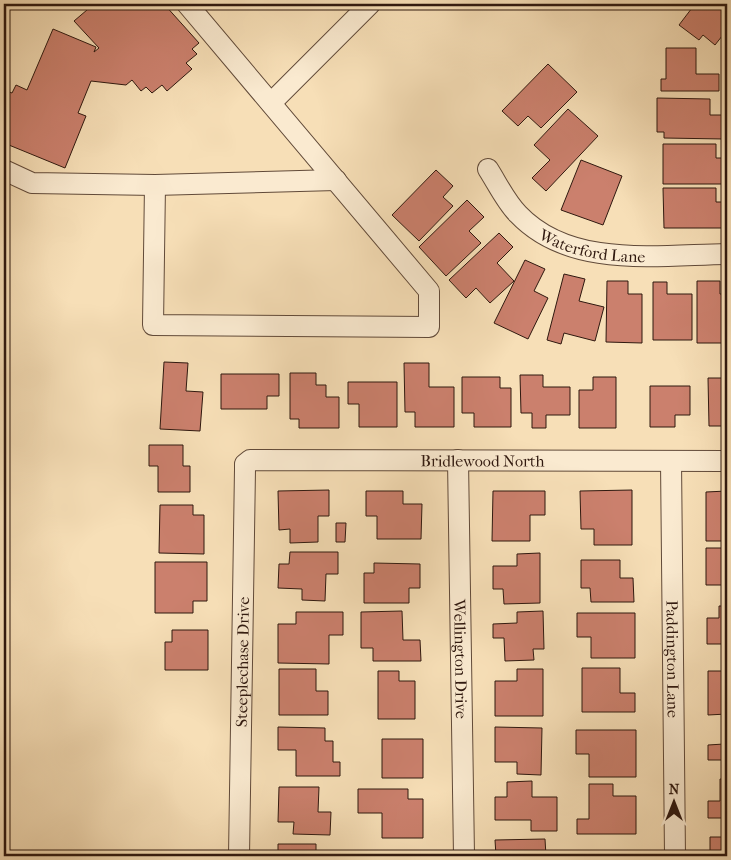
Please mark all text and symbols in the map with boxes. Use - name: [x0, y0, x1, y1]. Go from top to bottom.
- street label: Waterford Lane: [535, 224, 646, 266]
- street label: Bridlewood North: [420, 451, 545, 471]
- street label: Steeplechase Drive: [232, 597, 253, 727]
- street label: Wellington Drive: [450, 598, 471, 719]
- street label: Paddington Lane: [662, 600, 683, 718]
- north arrow: [648, 778, 698, 828]
- text: N: [669, 781, 680, 798]

